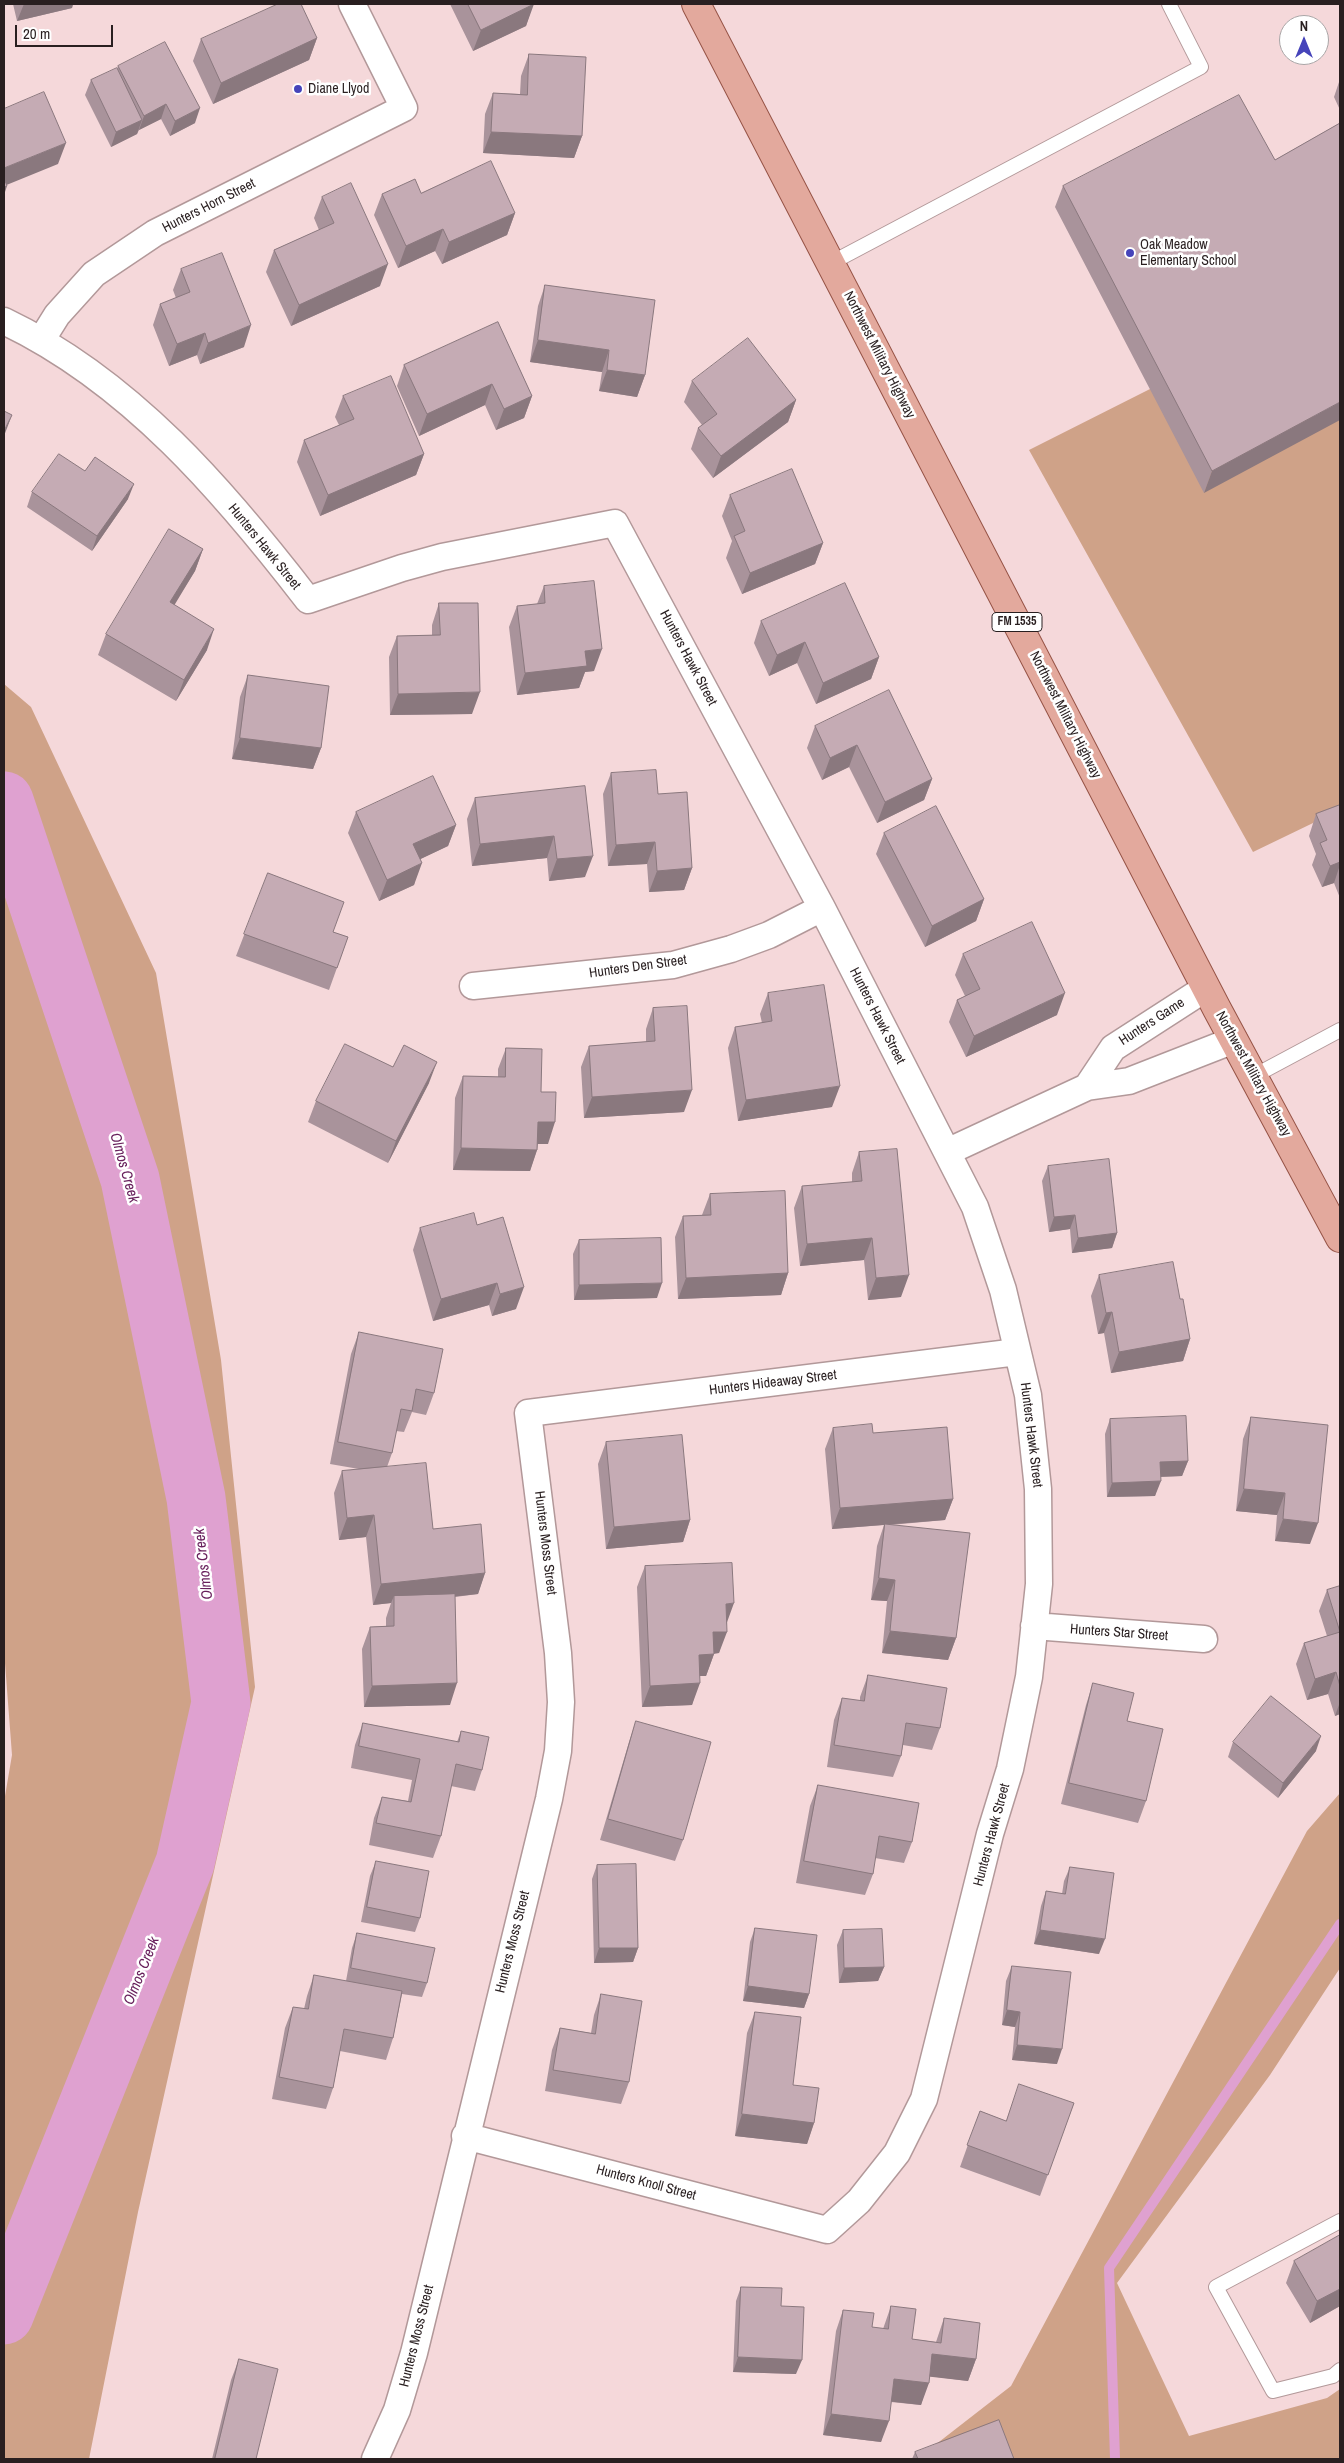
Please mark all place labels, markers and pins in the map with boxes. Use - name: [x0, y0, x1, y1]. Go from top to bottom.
- place label: Diane Llyod: [308, 81, 369, 97]
- marker: Diane Llyod: [292, 83, 304, 95]
- place label: Oak Meadow Elementary School: [1140, 237, 1236, 270]
- marker: Oak Meadow Elementary School: [1124, 247, 1136, 259]

